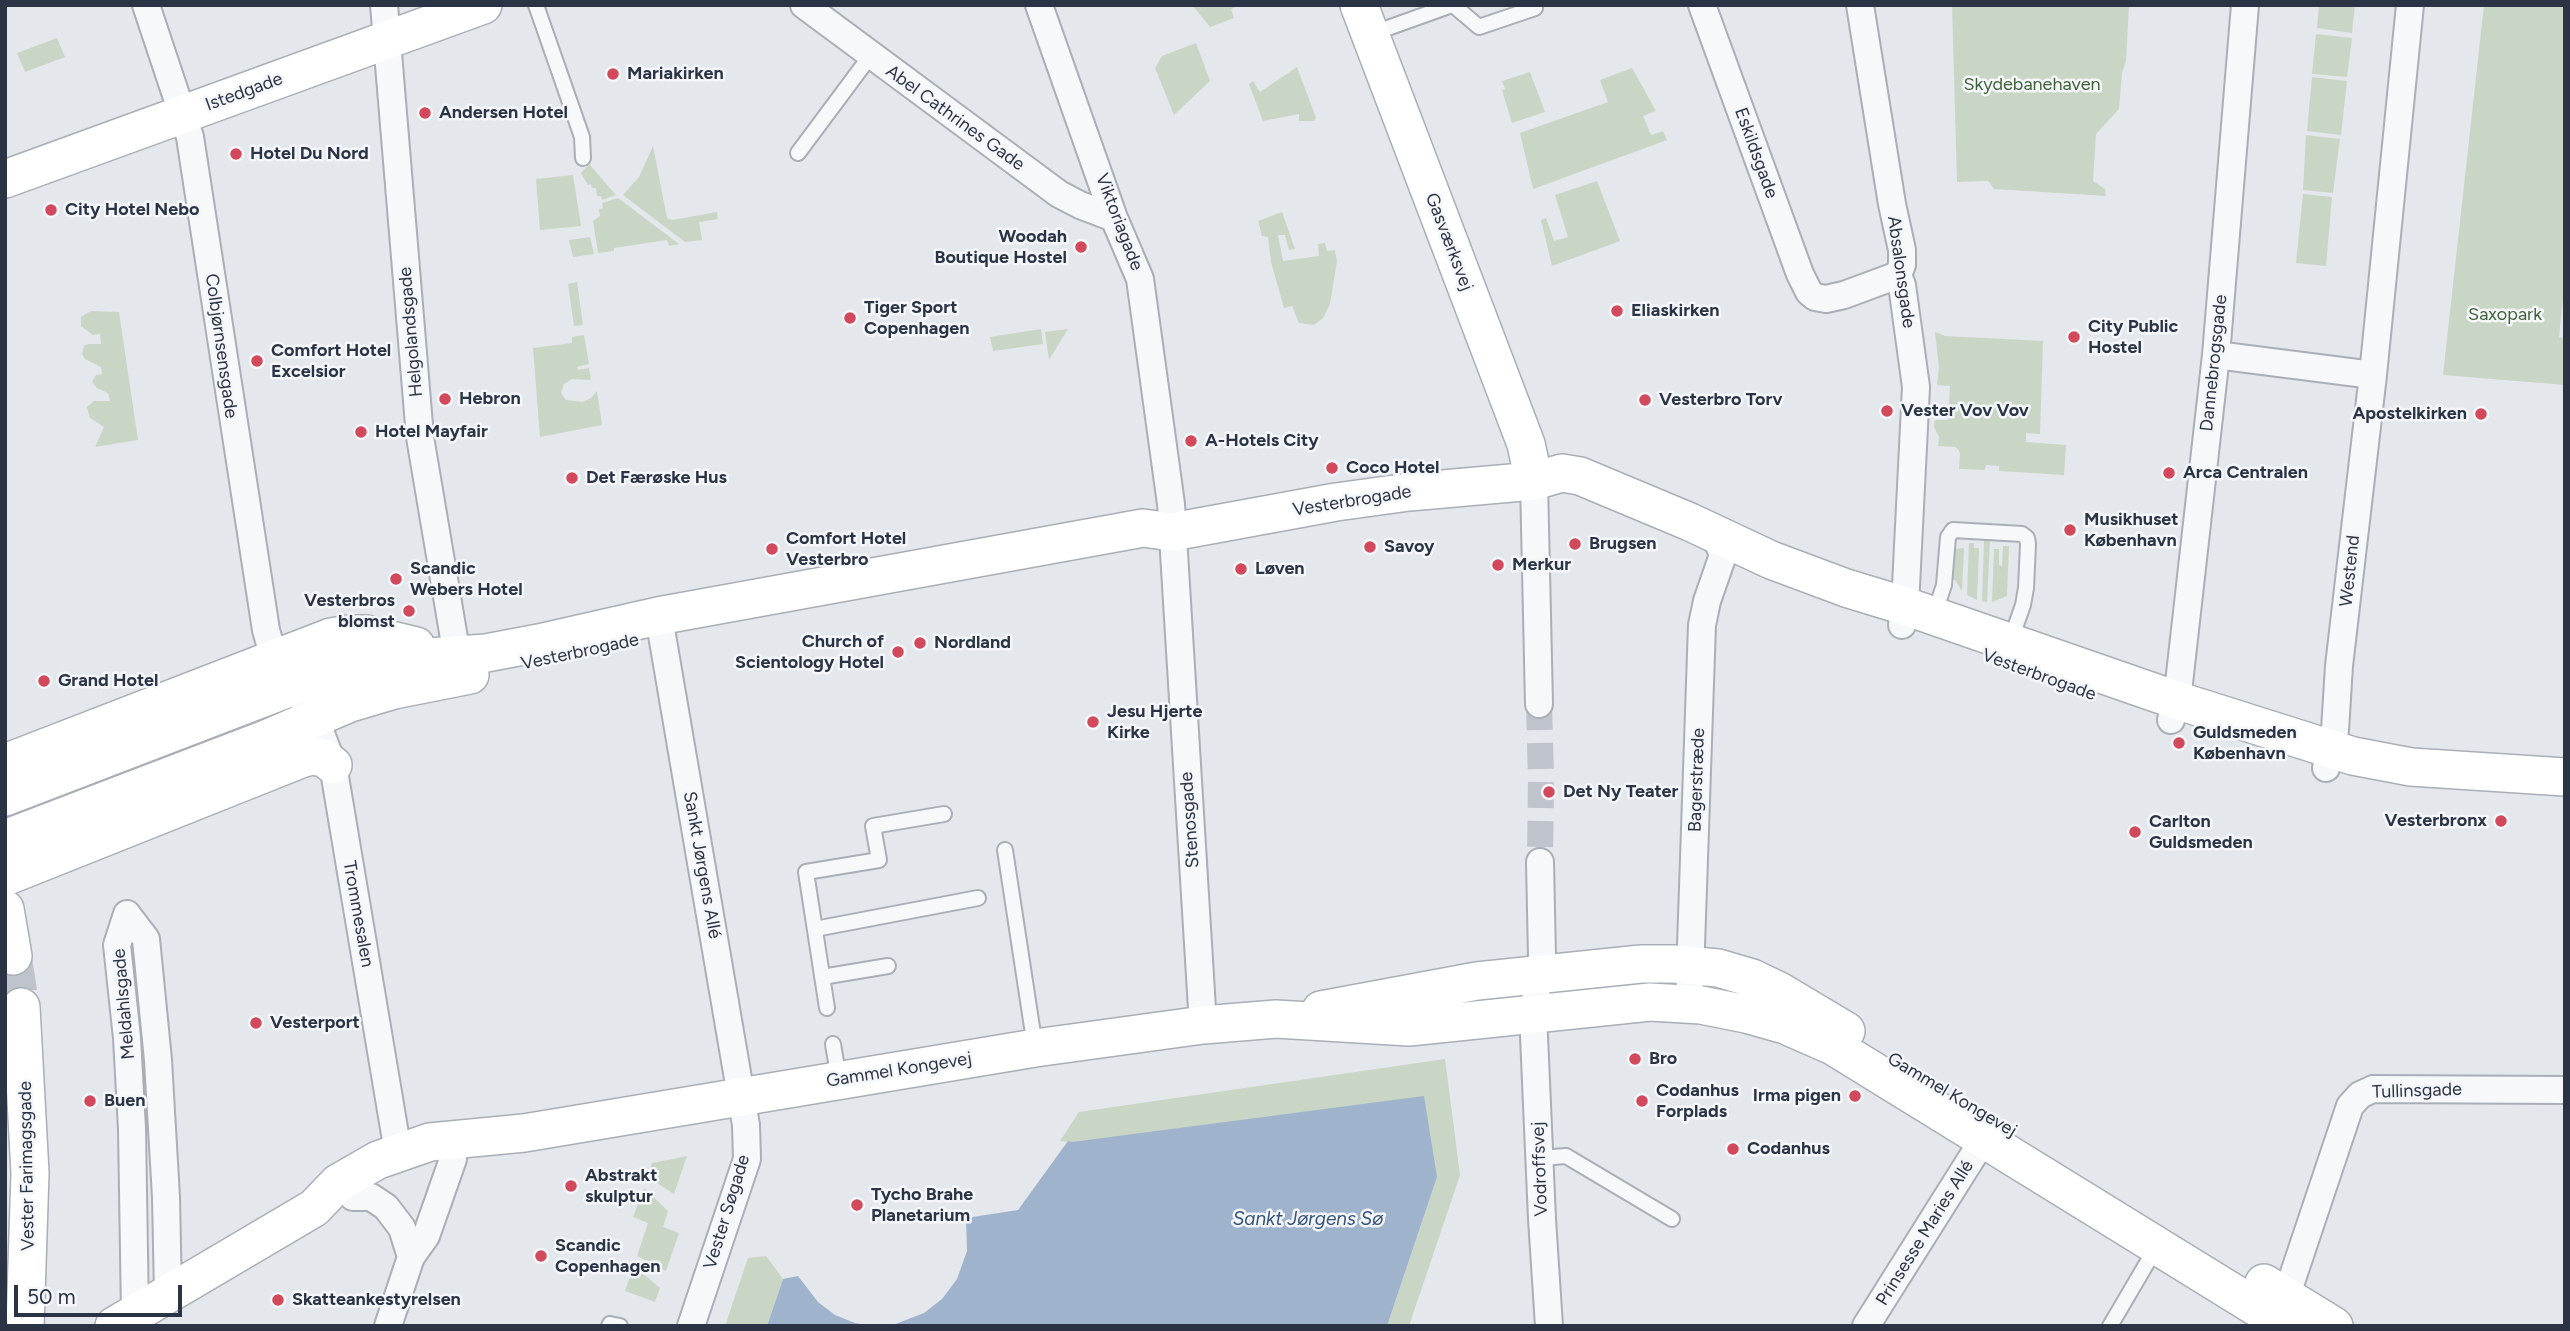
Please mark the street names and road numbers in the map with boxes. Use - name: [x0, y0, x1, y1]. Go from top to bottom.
- street label: Abel Cathrines Gade: [881, 60, 1029, 176]
- street label: Istedgade: [202, 68, 286, 116]
- street label: Eskildsgade: [1730, 105, 1782, 201]
- street label: Viktoriagade: [1091, 170, 1147, 274]
- street label: Gasværksvej: [1420, 190, 1478, 294]
- street label: Absalonsgade: [1882, 214, 1920, 330]
- street label: Helgolandsgade: [395, 266, 427, 398]
- street label: Colbjørnsensgade: [200, 272, 242, 420]
- street label: Dannebrogsgade: [2196, 293, 2232, 433]
- street label: Vesterbrogade: [1291, 481, 1413, 521]
- street label: Westend: [2335, 534, 2365, 608]
- street label: Vesterbrogade: [519, 629, 641, 675]
- street label: Vesterbrogade: [1979, 644, 2099, 706]
- street label: Bagerstræde: [1684, 728, 1710, 832]
- street label: Stenosgade: [1176, 771, 1204, 869]
- street label: Sankt Jørgens Allé: [678, 790, 726, 940]
- street label: Trommesalen: [338, 859, 378, 969]
- street label: Meldahlsgade: [108, 948, 140, 1060]
- street label: Gammel Kongevej: [825, 1048, 973, 1092]
- street label: Gammel Kongevej: [1883, 1048, 2021, 1142]
- street label: Tullinsgade: [2372, 1079, 2462, 1103]
- street label: Vester Farimagsgade: [15, 1081, 39, 1251]
- street label: Vodroffsvej: [1528, 1121, 1552, 1217]
- street label: Vester Søgade: [699, 1152, 755, 1272]
- street label: Prinsesse Maries Allé: [1872, 1156, 1978, 1310]

